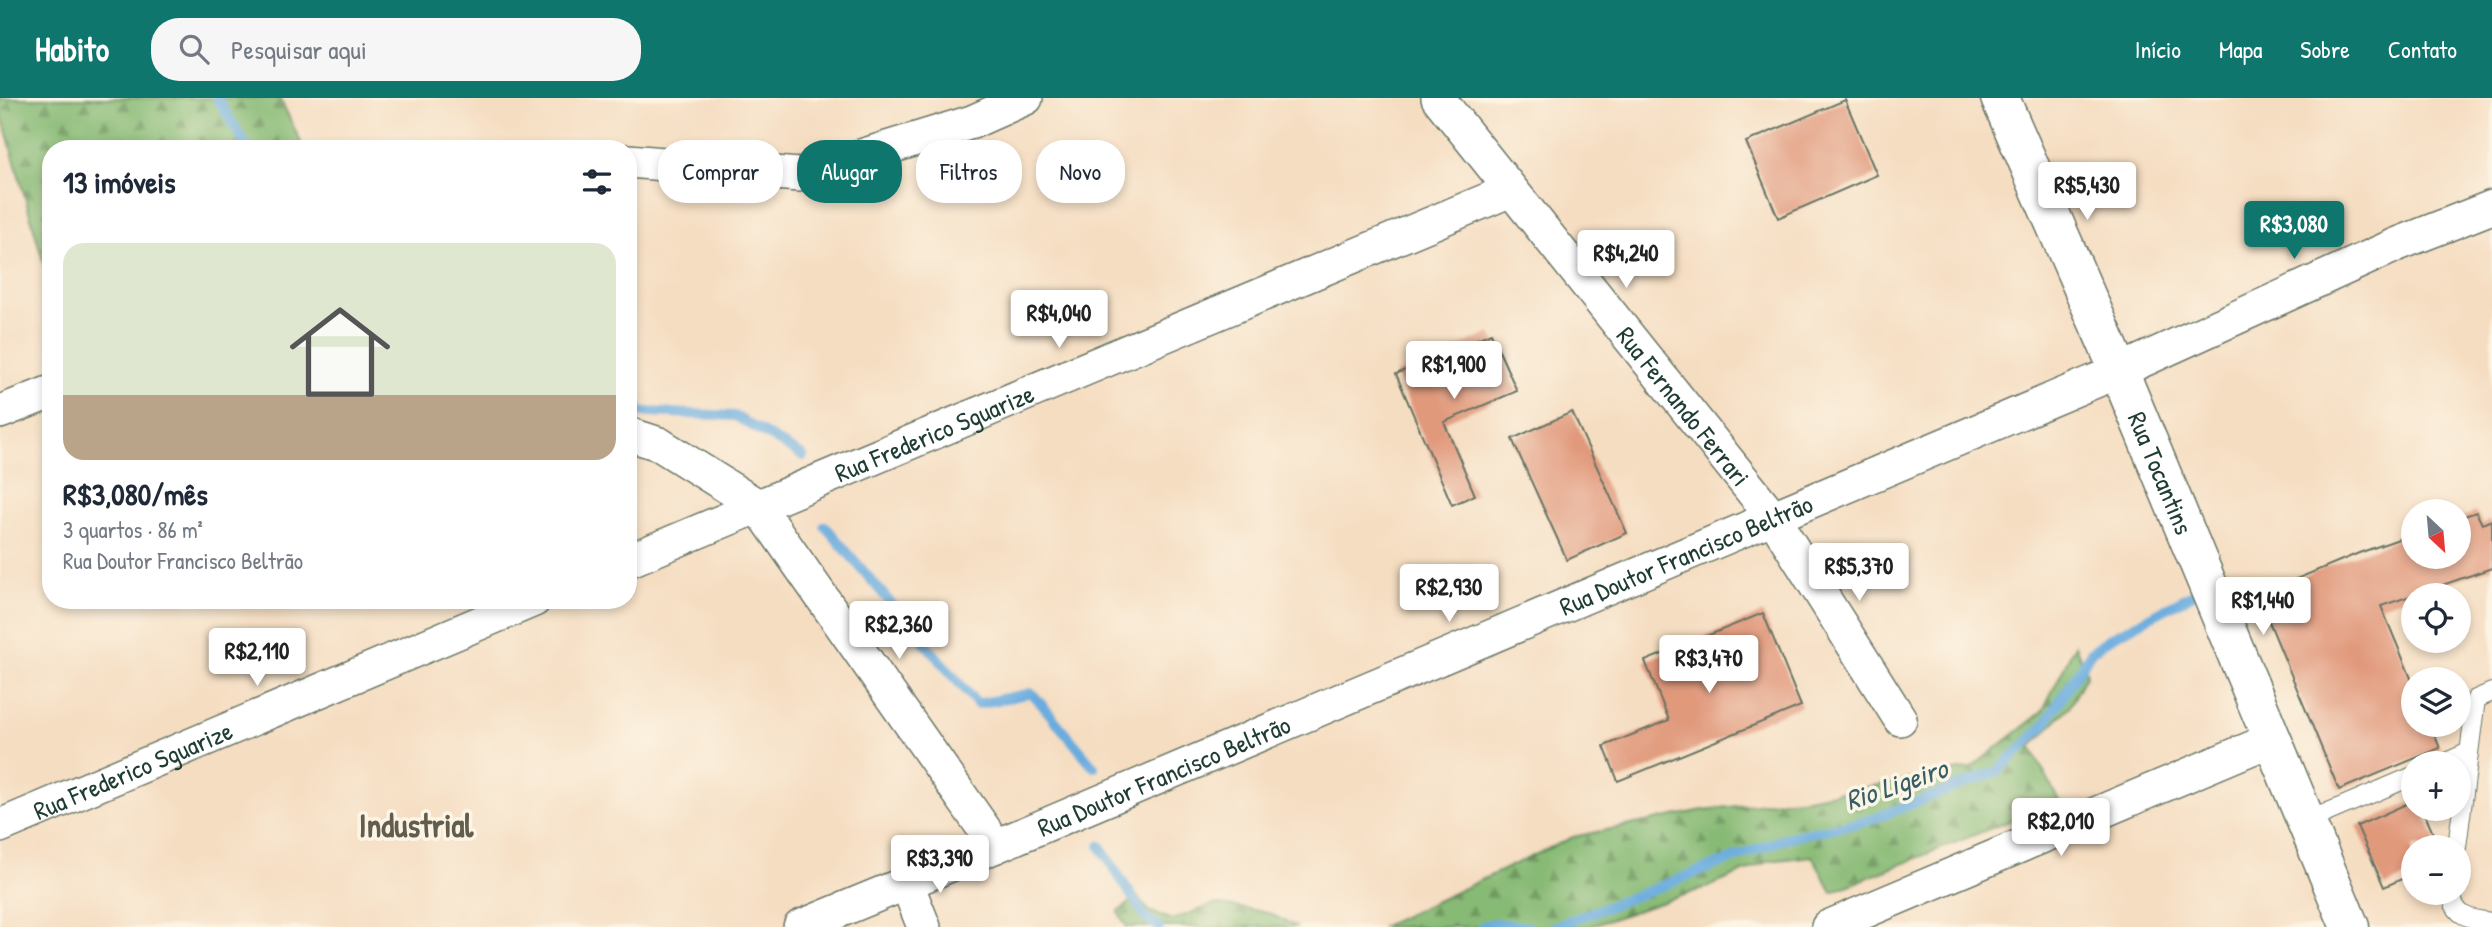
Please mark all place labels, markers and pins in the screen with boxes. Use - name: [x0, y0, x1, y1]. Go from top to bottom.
- pin: R$5,430: [2022, 162, 2152, 222]
- pin: R$3,080: [2229, 202, 2359, 261]
- pin: R$4,240: [1561, 230, 1691, 290]
- pin: R$4,040: [994, 290, 1124, 350]
- pin: R$1,900: [1389, 342, 1519, 401]
- pin: R$5,370: [1794, 544, 1924, 603]
- pin: R$2,930: [1384, 564, 1514, 624]
- pin: R$1,440: [2198, 578, 2328, 637]
- pin: R$2,360: [834, 602, 964, 661]
- pin: R$2,110: [192, 628, 322, 688]
- pin: R$3,470: [1644, 636, 1774, 695]
- pin: R$2,010: [1996, 798, 2126, 858]
- pin: R$3,390: [875, 836, 1005, 895]

